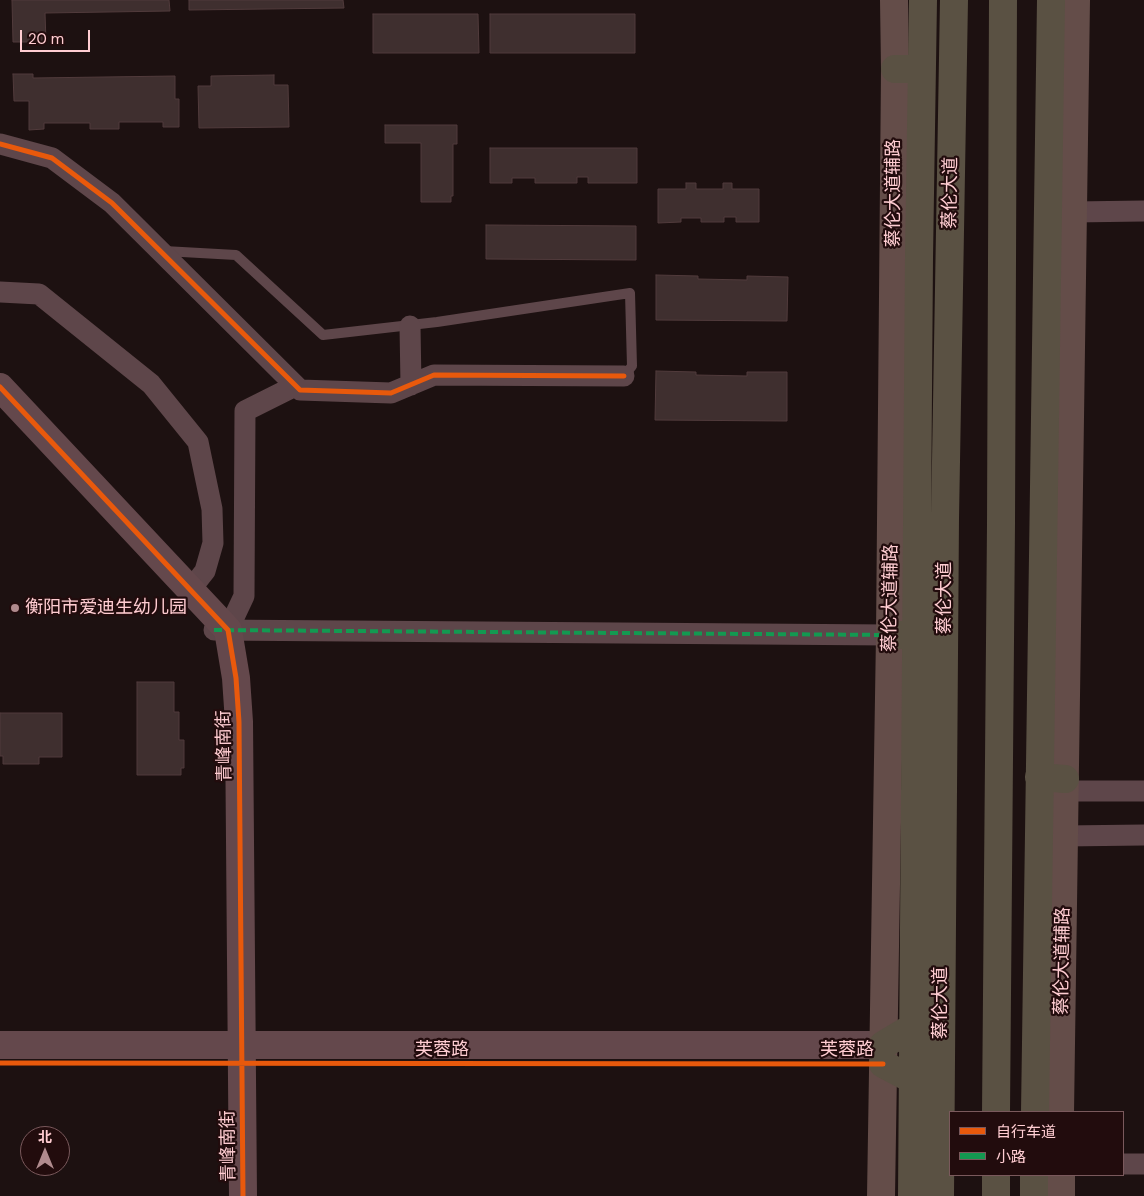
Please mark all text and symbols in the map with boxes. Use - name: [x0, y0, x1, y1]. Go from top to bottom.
- scale bar: [22, 20, 92, 52]
- text: 20 m: [28, 29, 64, 49]
- street label: 蔡伦大道辅路: [883, 139, 905, 247]
- street label: 蔡伦大道: [940, 157, 962, 229]
- street label: 蔡伦大道辅路: [879, 544, 903, 652]
- street label: 蔡伦大道: [934, 562, 956, 634]
- place label: 衡阳市爱迪生幼儿园: [25, 597, 187, 619]
- marker: 衡阳市爱迪生幼儿园: [9, 602, 21, 614]
- street label: 青峰南街: [214, 710, 236, 782]
- street label: 蔡伦大道辅路: [1051, 907, 1075, 1015]
- street label: 蔡伦大道: [930, 967, 952, 1039]
- street label: 芙蓉路: [415, 1039, 469, 1061]
- street label: 芙蓉路: [820, 1039, 874, 1061]
- street label: 青峰南街: [218, 1110, 240, 1182]
- legend: [949, 1111, 1124, 1176]
- text: 自行车道: [996, 1122, 1056, 1142]
- north arrow: [20, 1126, 70, 1176]
- text: 北: [38, 1128, 52, 1146]
- text: 小路: [996, 1147, 1026, 1167]

